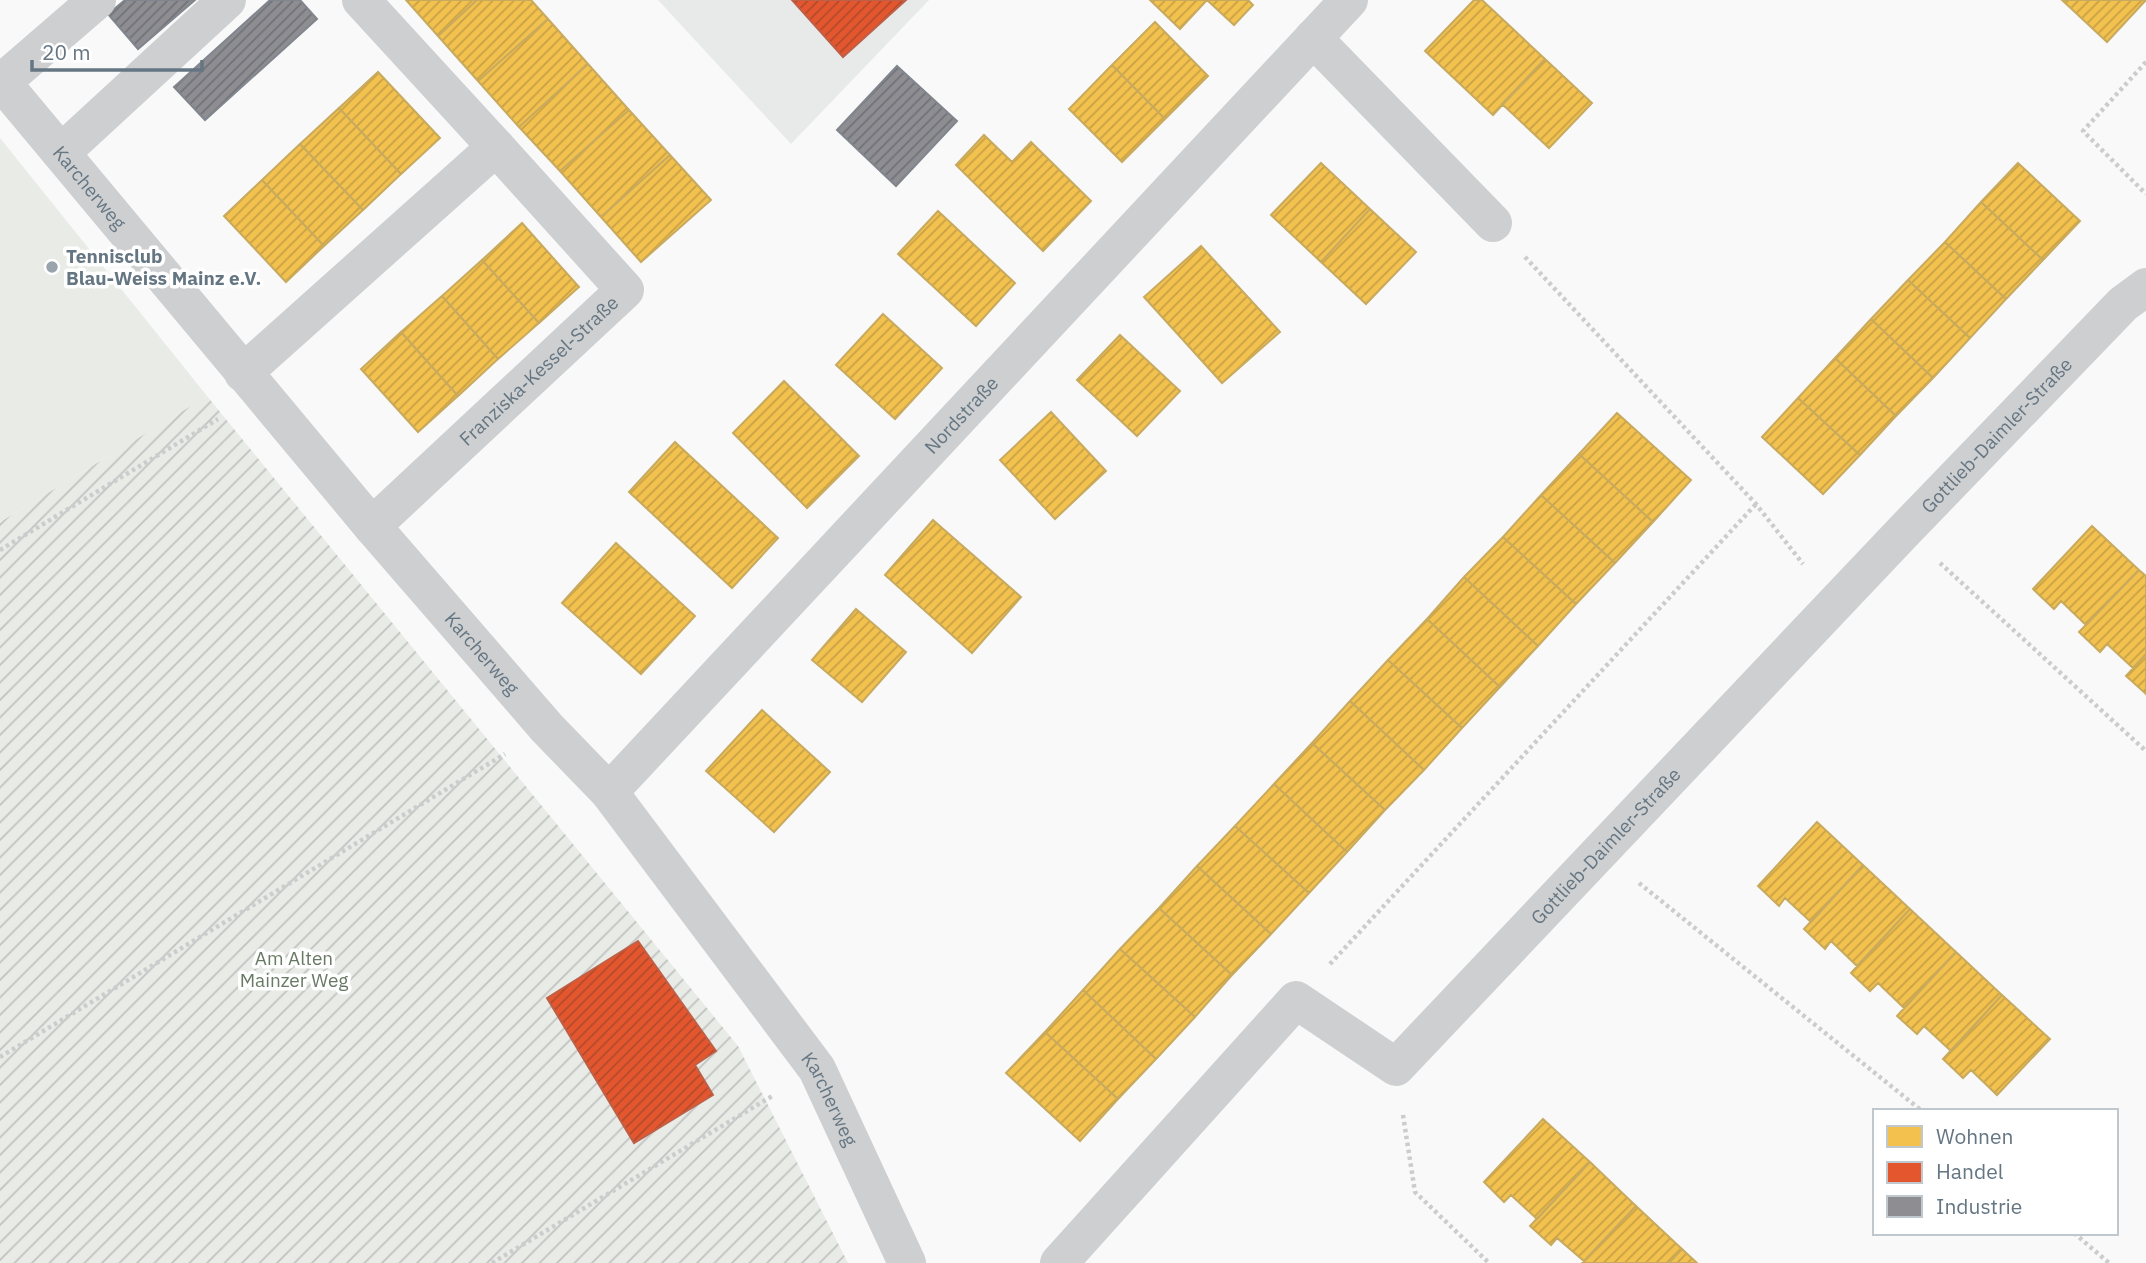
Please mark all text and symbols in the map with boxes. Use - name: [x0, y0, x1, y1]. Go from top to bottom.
- scale bar: [32, 28, 201, 72]
- text: 20 m: [42, 38, 91, 66]
- street label: Karcherweg: [48, 141, 131, 234]
- place label: Tennisclub Blau-Weiss Mainz e.V.: [66, 244, 261, 290]
- marker: Tennisclub Blau-Weiss Mainz e.V.: [44, 259, 60, 275]
- street label: Franziska-Kessel-Straße: [454, 290, 623, 451]
- street label: Gottlieb-Daimler-Straße: [1916, 352, 2077, 518]
- street label: Nordstraße: [919, 371, 1003, 459]
- street label: Karcherweg: [440, 607, 525, 699]
- street label: Gottlieb-Daimler-Straße: [1526, 762, 1686, 929]
- park label: Am Alten Mainzer Weg: [240, 946, 348, 992]
- street label: Karcherweg: [796, 1047, 863, 1150]
- legend: [1873, 1109, 2118, 1235]
- text: Wohnen: [1936, 1122, 2013, 1150]
- text: Handel: [1936, 1157, 2004, 1185]
- text: Industrie: [1936, 1192, 2022, 1220]

